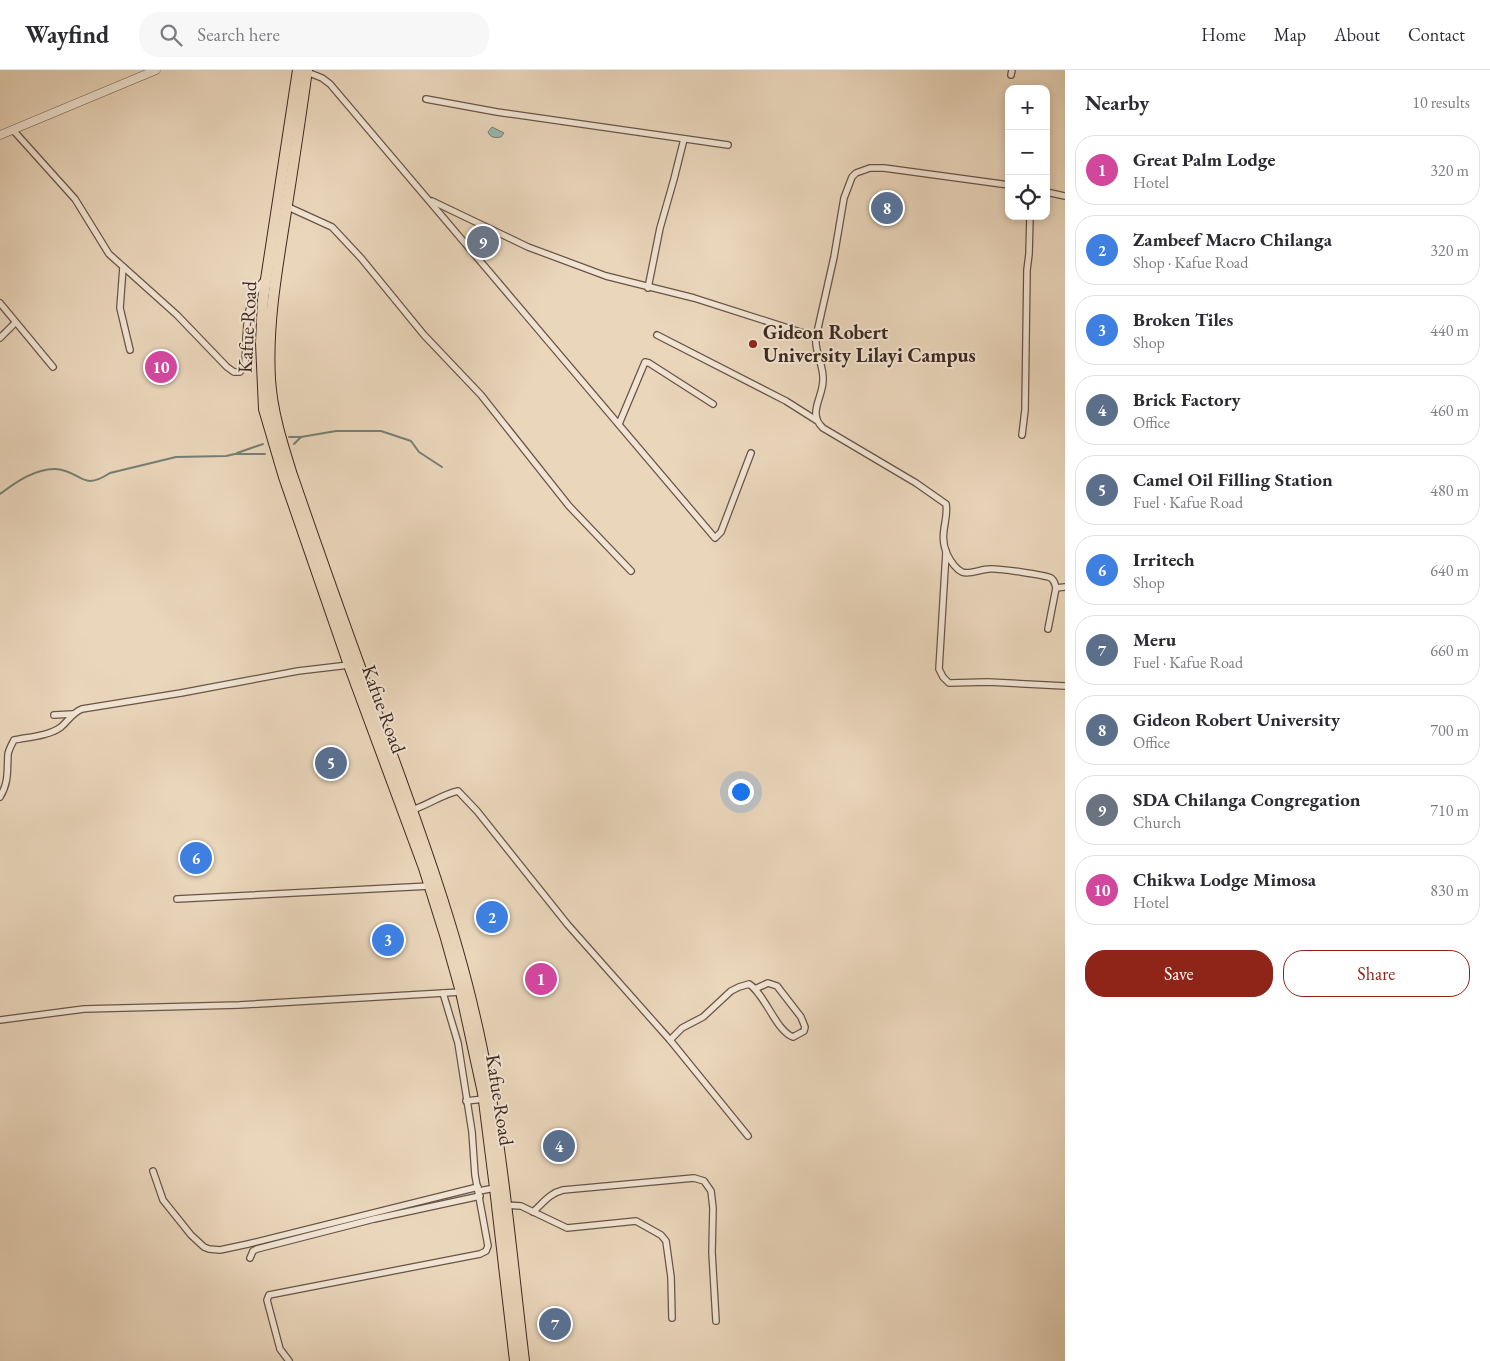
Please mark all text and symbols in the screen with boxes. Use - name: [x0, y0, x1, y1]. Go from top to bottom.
- search box: [139, 12, 489, 57]
- text: Wayfind: [25, 19, 109, 50]
- icon: search: [157, 21, 185, 49]
- text: Search here: [197, 22, 280, 47]
- text: Home: [1201, 23, 1246, 46]
- text: Map: [1274, 23, 1306, 46]
- text: About: [1334, 23, 1380, 46]
- text: Contact: [1408, 23, 1465, 46]
- map controls: [1005, 85, 1050, 220]
- button: +: [1005, 85, 1050, 130]
- text: Nearby: [1085, 89, 1149, 116]
- text: 10 results: [1412, 92, 1470, 113]
- button: −: [1005, 130, 1050, 175]
- text: Great Palm Lodge: [1133, 147, 1275, 172]
- text: 1: [1098, 160, 1106, 181]
- text: 320 m: [1430, 160, 1469, 181]
- text: Hotel: [1133, 172, 1169, 193]
- button: locate: [1005, 175, 1050, 220]
- pin: 8: [871, 189, 903, 227]
- pin: 9: [467, 223, 499, 261]
- text: Zambeef Macro Chilanga: [1133, 227, 1332, 252]
- text: 2: [1098, 240, 1106, 261]
- text: 320 m: [1430, 240, 1469, 261]
- text: Shop · Kafue Road: [1133, 252, 1248, 273]
- street label: Kafue Road: [232, 279, 262, 374]
- text: Broken Tiles: [1133, 307, 1233, 332]
- place label: Gideon Robert University Lilayi Campus: [763, 319, 976, 368]
- text: 3: [1098, 320, 1106, 341]
- text: 440 m: [1430, 320, 1469, 341]
- text: Shop: [1133, 332, 1165, 353]
- marker: Gideon Robert University Lilayi Campus: [747, 338, 759, 350]
- pin: 10: [145, 348, 177, 386]
- text: Brick Factory: [1133, 387, 1241, 412]
- text: 4: [1098, 400, 1106, 421]
- text: 460 m: [1430, 400, 1469, 421]
- text: Office: [1133, 412, 1170, 433]
- text: Camel Oil Filling Station: [1133, 467, 1333, 492]
- text: 5: [1098, 480, 1106, 501]
- text: 480 m: [1430, 480, 1469, 501]
- text: Fuel · Kafue Road: [1133, 492, 1243, 513]
- text: Irritech: [1133, 547, 1195, 572]
- text: 6: [1098, 560, 1106, 581]
- text: 640 m: [1430, 560, 1469, 581]
- text: Shop: [1133, 572, 1165, 593]
- text: Meru: [1133, 627, 1176, 652]
- text: 7: [1098, 640, 1106, 661]
- text: 660 m: [1430, 640, 1469, 661]
- text: Fuel · Kafue Road: [1133, 652, 1243, 673]
- street label: Kafue Road: [356, 661, 412, 758]
- text: Gideon Robert University: [1133, 707, 1340, 732]
- text: 8: [1098, 720, 1106, 741]
- text: 700 m: [1430, 720, 1469, 741]
- text: Office: [1133, 732, 1170, 753]
- pin: 5: [315, 744, 347, 782]
- your location: [728, 779, 754, 805]
- text: SDA Chilanga Congregation: [1133, 787, 1361, 812]
- text: 9: [1098, 800, 1106, 821]
- text: 710 m: [1430, 800, 1469, 821]
- text: Church: [1133, 812, 1181, 833]
- pin: 6: [180, 839, 212, 877]
- text: Chikwa Lodge Mimosa: [1133, 867, 1316, 892]
- text: 10: [1094, 880, 1110, 901]
- text: 830 m: [1430, 880, 1469, 901]
- text: Hotel: [1133, 892, 1169, 913]
- pin: 2: [476, 898, 508, 936]
- pin: 3: [372, 921, 404, 959]
- button: Save: [1085, 950, 1273, 997]
- button: Share: [1283, 950, 1470, 997]
- pin: 1: [525, 960, 557, 998]
- street label: Kafue Road: [480, 1052, 520, 1148]
- pin: 4: [543, 1127, 575, 1165]
- pin: 7: [539, 1305, 571, 1343]

